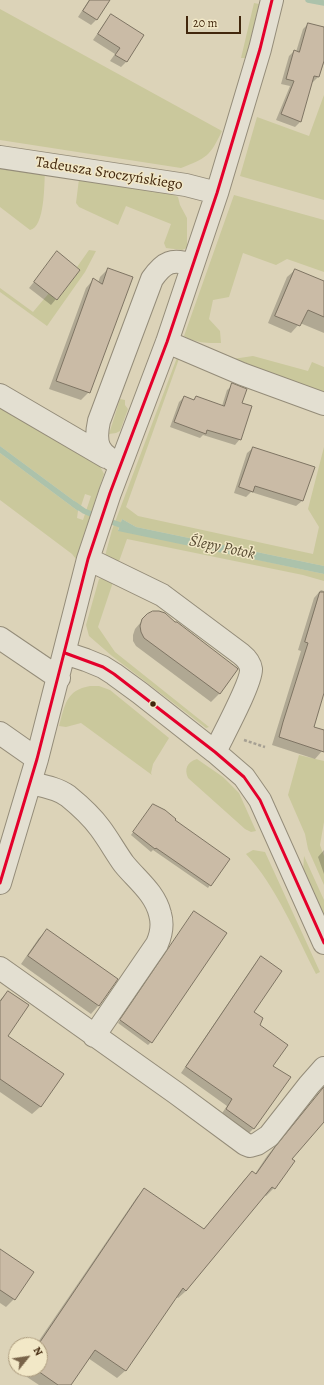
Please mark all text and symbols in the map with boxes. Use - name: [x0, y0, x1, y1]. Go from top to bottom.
- scale bar: [188, 8, 243, 34]
- text: 20 m: [193, 15, 217, 31]
- street label: Tadeusza Sroczyńskiego: [34, 153, 184, 195]
- water label: Ślepy Potok: [187, 532, 257, 564]
- unlabelled marker: [148, 699, 158, 709]
- north arrow: [8, 1337, 48, 1377]
- text: N: [29, 1344, 46, 1358]

